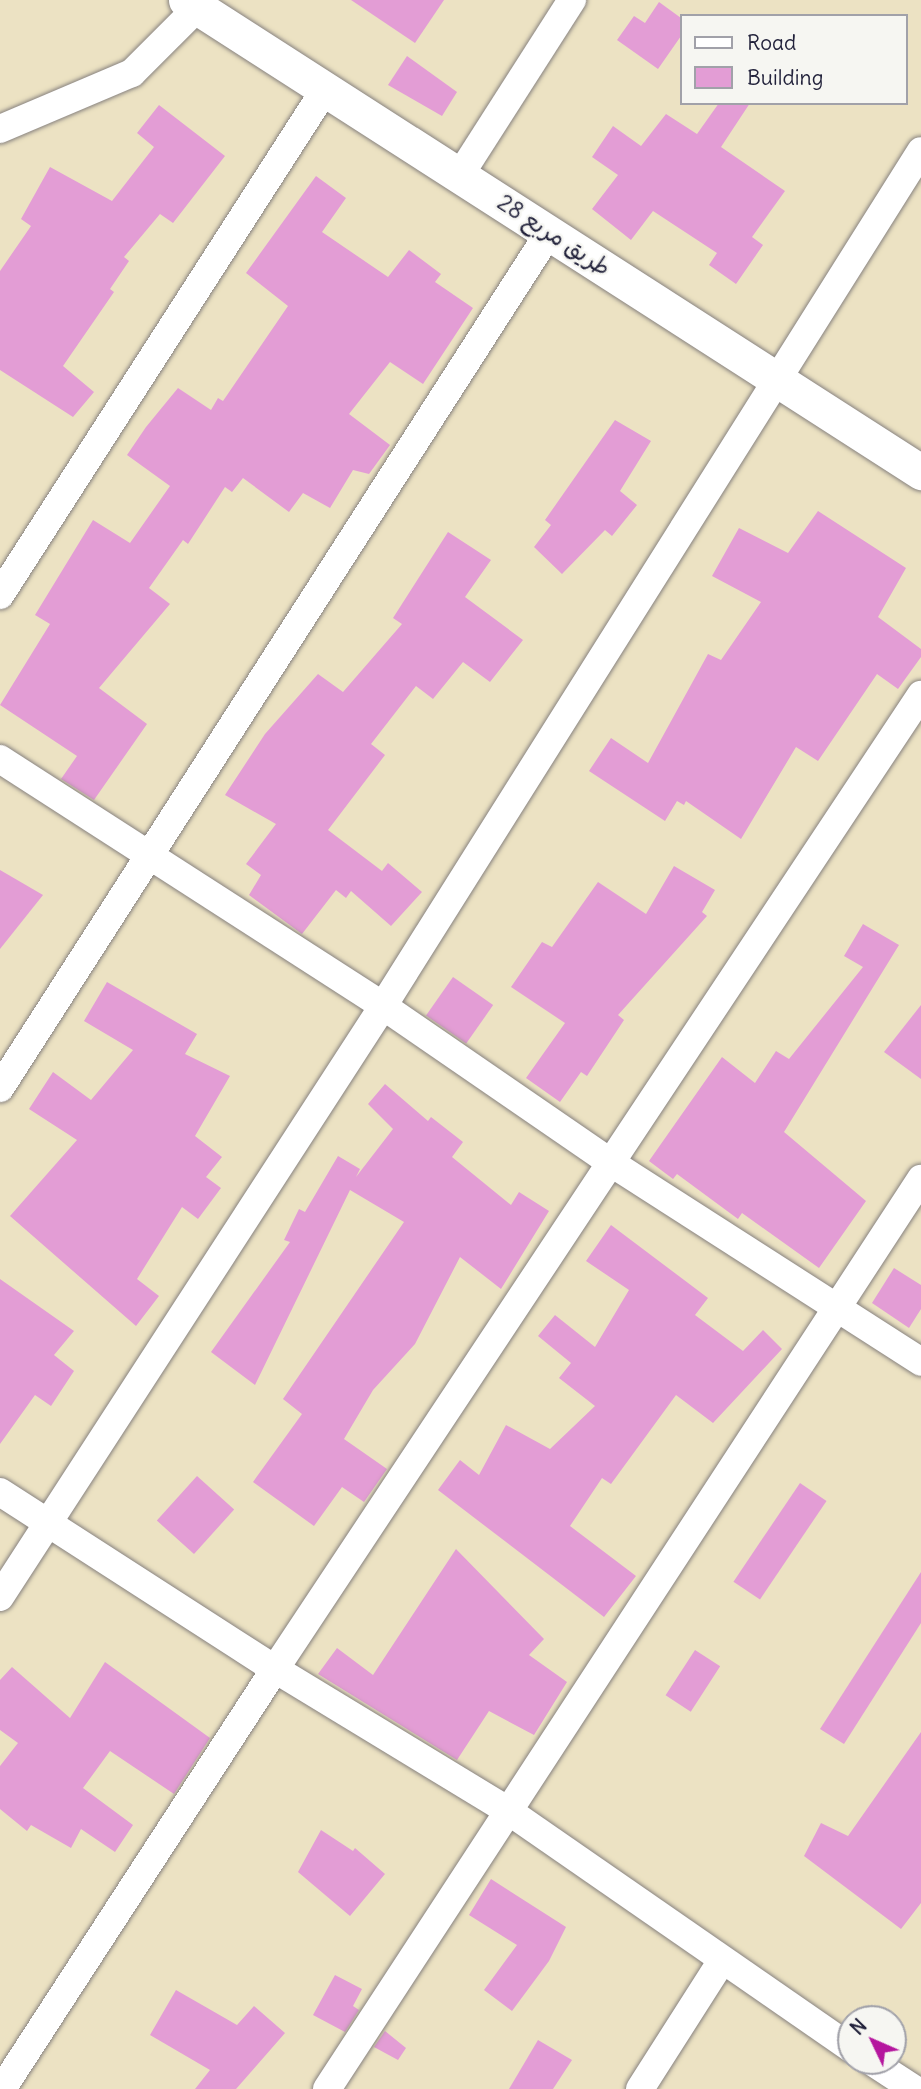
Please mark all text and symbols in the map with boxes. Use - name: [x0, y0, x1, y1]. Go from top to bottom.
- legend: [680, 14, 907, 105]
- text: Road: [747, 29, 796, 56]
- text: Building: [747, 64, 823, 91]
- street label: طريق مربع 28: [492, 188, 616, 282]
- north arrow: [837, 2005, 907, 2075]
- text: N: [845, 2014, 872, 2040]

